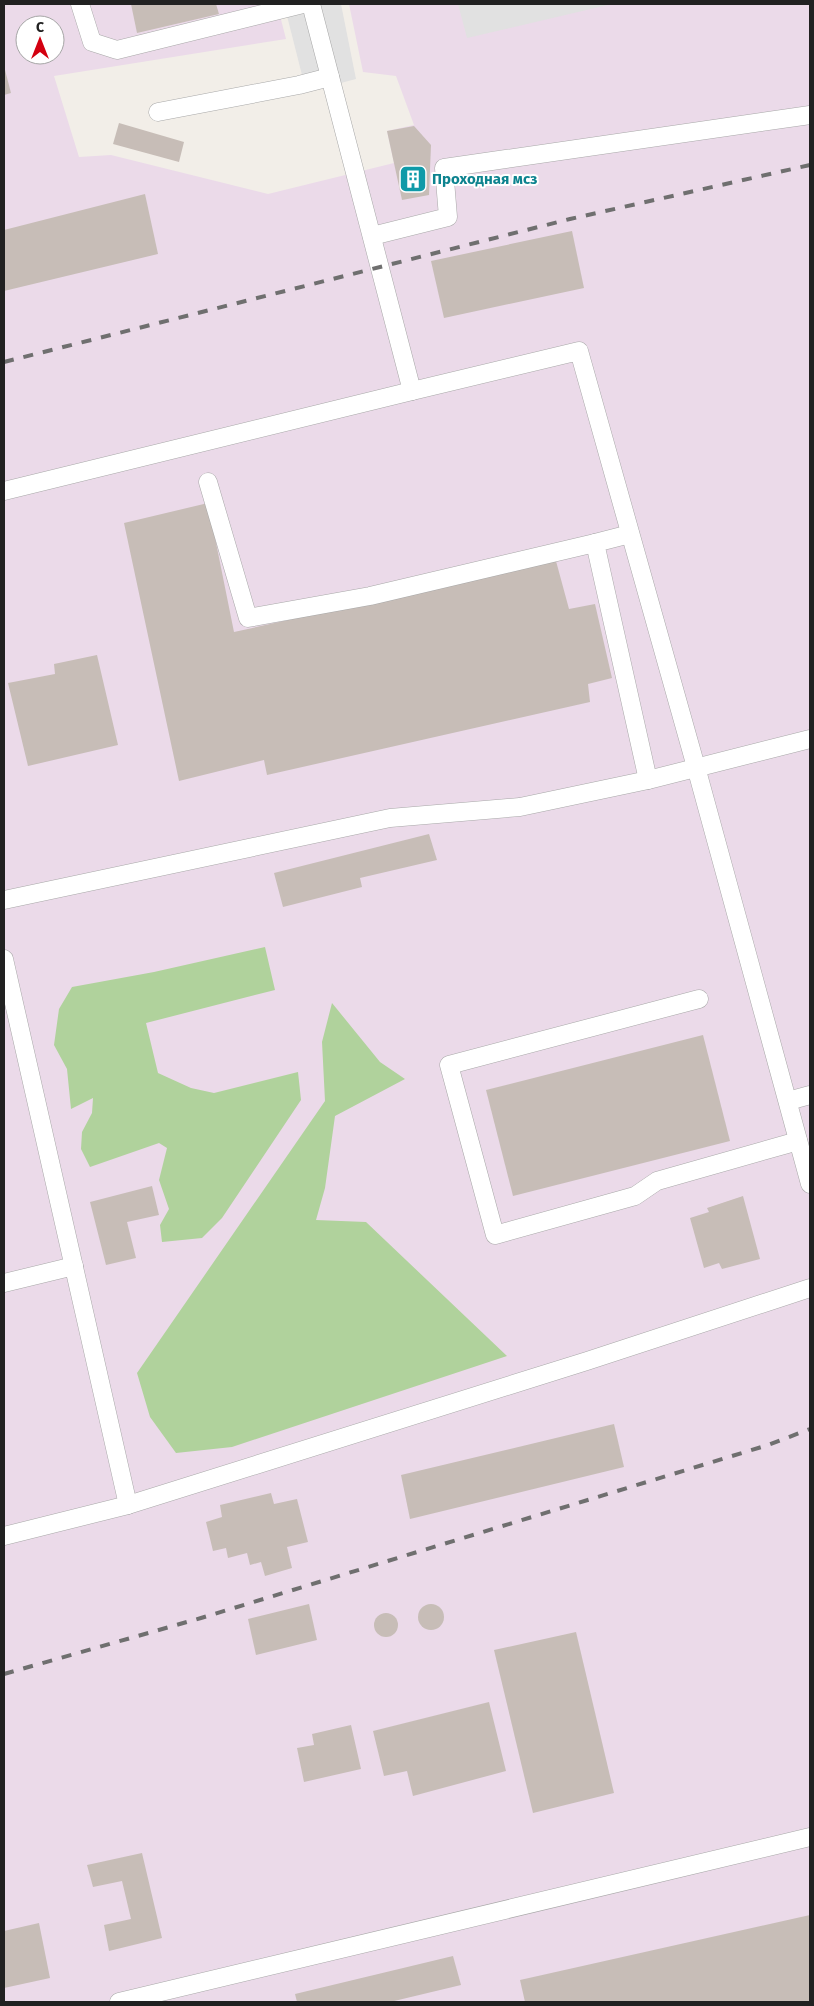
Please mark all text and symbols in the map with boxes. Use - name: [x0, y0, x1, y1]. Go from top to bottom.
- north arrow: [15, 15, 65, 65]
- text: С: [36, 19, 44, 36]
- building icon: Проходная мсз: [398, 164, 428, 194]
- place label: Проходная мсз: [432, 170, 538, 188]

